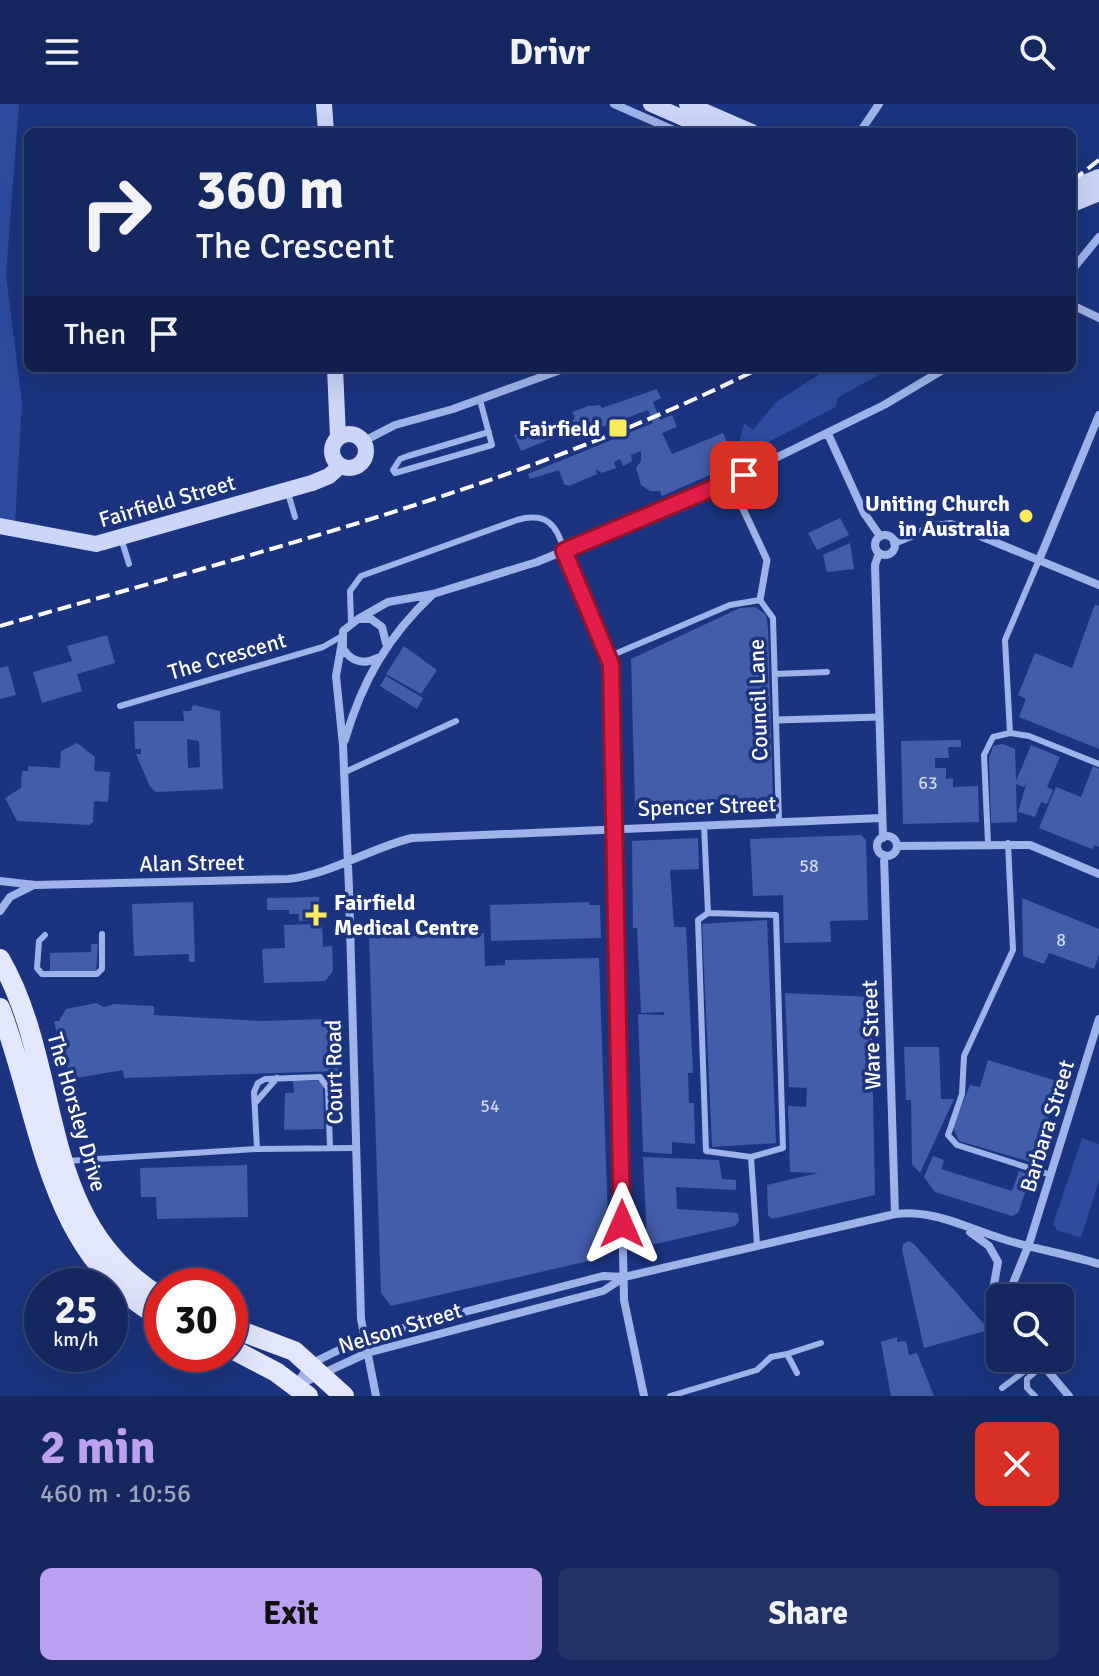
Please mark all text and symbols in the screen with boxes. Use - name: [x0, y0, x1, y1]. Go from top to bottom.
- icon: menu: [40, 30, 84, 74]
- text: Drivr: [509, 30, 590, 75]
- icon: search: [1015, 30, 1059, 74]
- text: 360 m: [196, 155, 344, 224]
- icon: right: [64, 160, 168, 264]
- text: The Crescent: [196, 224, 394, 269]
- icon: arrive: [142, 312, 186, 356]
- text: Then: [64, 316, 126, 353]
- place label: Fairfield: [519, 415, 600, 442]
- marker: Fairfield: [607, 417, 629, 439]
- pin: [710, 441, 778, 509]
- icon: arrive: [722, 453, 766, 497]
- street label: Fairfield Street: [96, 469, 239, 533]
- place label: Uniting Church in Australia: [865, 490, 1010, 542]
- marker: Uniting Church in Australia: [1017, 507, 1035, 525]
- street label: The Crescent: [165, 626, 289, 686]
- street label: Council Lane: [742, 639, 774, 761]
- house number: 63: [918, 772, 938, 794]
- street label: Spencer Street: [637, 790, 777, 822]
- street label: Alan Street: [139, 849, 245, 877]
- house number: 58: [799, 855, 819, 877]
- place label: Fairfield Medical Centre: [334, 889, 479, 941]
- marker: Fairfield Medical Centre: [305, 904, 327, 926]
- house number: 8: [1056, 929, 1066, 951]
- street label: Ware Street: [856, 979, 886, 1090]
- street label: Court Road: [320, 1019, 348, 1125]
- street label: The Horsley Drive: [41, 1029, 113, 1195]
- street label: Barbara Street: [1014, 1056, 1080, 1195]
- house number: 54: [480, 1095, 500, 1117]
- position arrow: [580, 1182, 664, 1266]
- speed limit sign: 30: [144, 1268, 248, 1372]
- map controls: [986, 1284, 1074, 1372]
- button: search: [986, 1284, 1074, 1372]
- text: 25: [54, 1285, 98, 1335]
- street label: Nelson Street: [335, 1296, 465, 1360]
- text: km/h: [53, 1327, 99, 1352]
- text: 2 min: [40, 1418, 156, 1477]
- button: close: [975, 1422, 1059, 1506]
- text: 460 m · 10:56: [40, 1478, 191, 1510]
- button: Exit: [40, 1568, 542, 1660]
- button: Share: [558, 1568, 1059, 1660]

